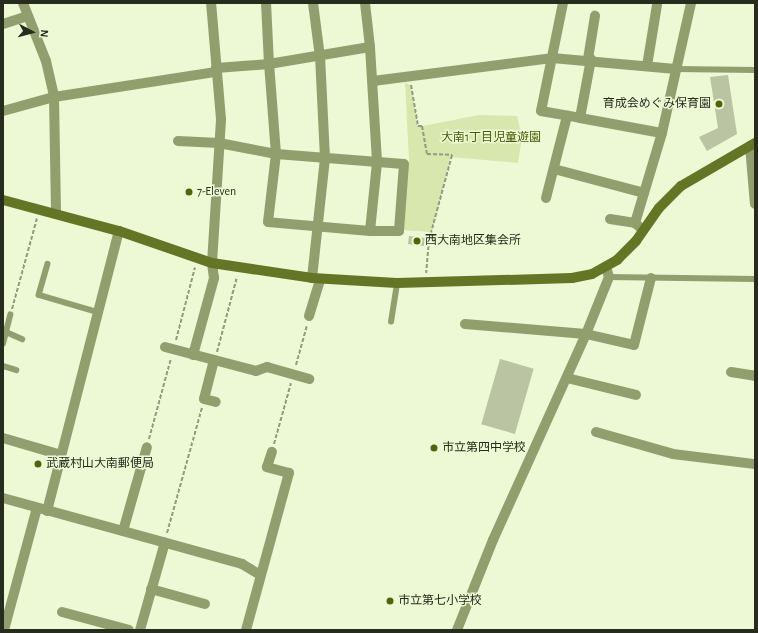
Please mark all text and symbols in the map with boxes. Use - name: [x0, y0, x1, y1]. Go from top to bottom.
- north arrow: [12, 12, 52, 52]
- text: N: [39, 29, 50, 38]
- place label: 育成会めぐみ保育園: [603, 97, 711, 111]
- marker: 育成会めぐみ保育園: [714, 99, 724, 109]
- park label: 大南1丁目児童遊園: [441, 131, 541, 145]
- place label: 7-Eleven: [197, 185, 236, 199]
- marker: 7-Eleven: [184, 187, 194, 197]
- place label: 西大南地区集会所: [425, 234, 521, 248]
- marker: 西大南地区集会所: [412, 236, 422, 246]
- place label: 市立第四中学校: [442, 441, 526, 455]
- marker: 市立第四中学校: [429, 443, 439, 453]
- place label: 武蔵村山大南郵便局: [46, 457, 154, 471]
- marker: 武蔵村山大南郵便局: [33, 459, 43, 469]
- place label: 市立第七小学校: [398, 594, 482, 608]
- marker: 市立第七小学校: [385, 596, 395, 606]

